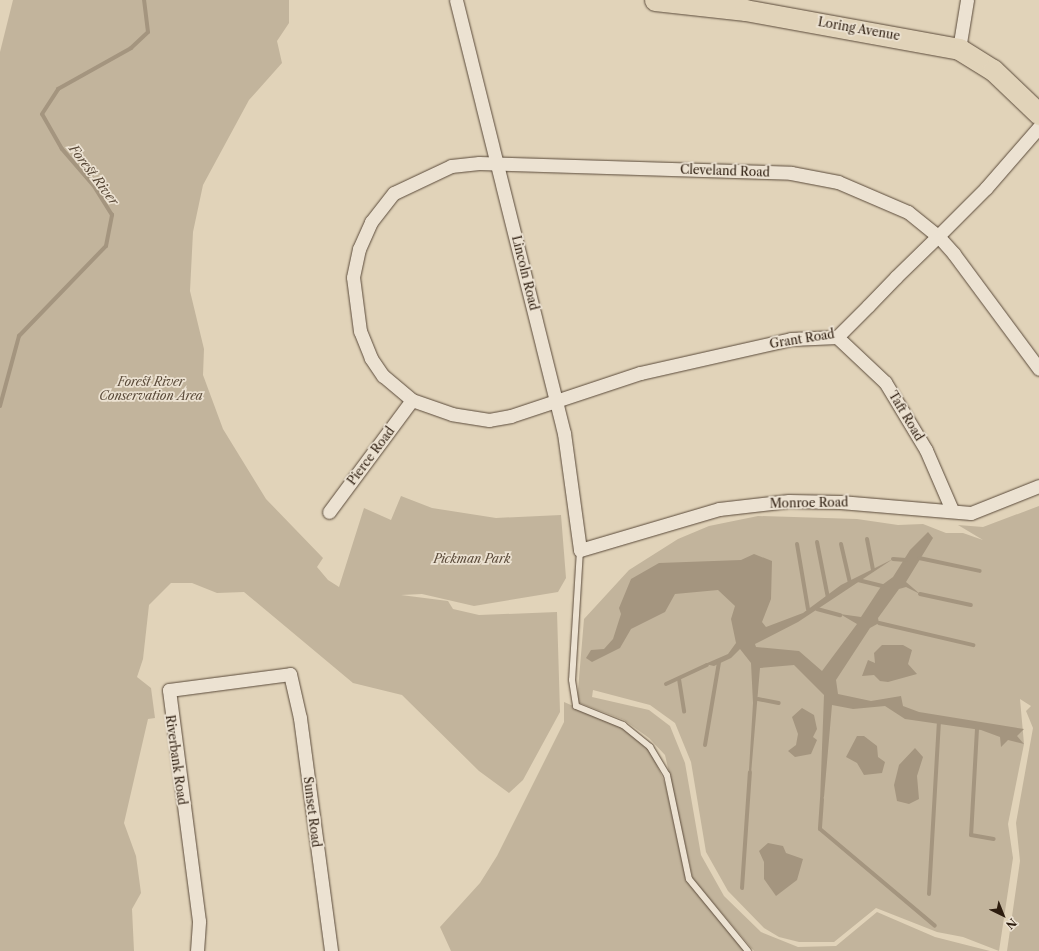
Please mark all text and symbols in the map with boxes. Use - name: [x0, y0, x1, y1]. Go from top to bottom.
- street label: Loring Avenue: [817, 15, 901, 43]
- water label: Forest River: [66, 141, 122, 209]
- street label: Cleveland Road: [680, 162, 770, 180]
- street label: Lincoln Road: [509, 234, 541, 312]
- street label: Grant Road: [768, 327, 836, 351]
- park label: Forest River Conservation Area: [99, 375, 203, 403]
- street label: Taft Road: [886, 389, 926, 443]
- street label: Pierce Road: [344, 424, 398, 488]
- street label: Monroe Road: [770, 495, 848, 511]
- park label: Pickman Park: [434, 552, 510, 566]
- street label: Riverbank Road: [163, 714, 189, 806]
- street label: Sunset Road: [301, 776, 323, 848]
- north arrow: [983, 895, 1023, 935]
- text: N: [1003, 915, 1019, 932]

